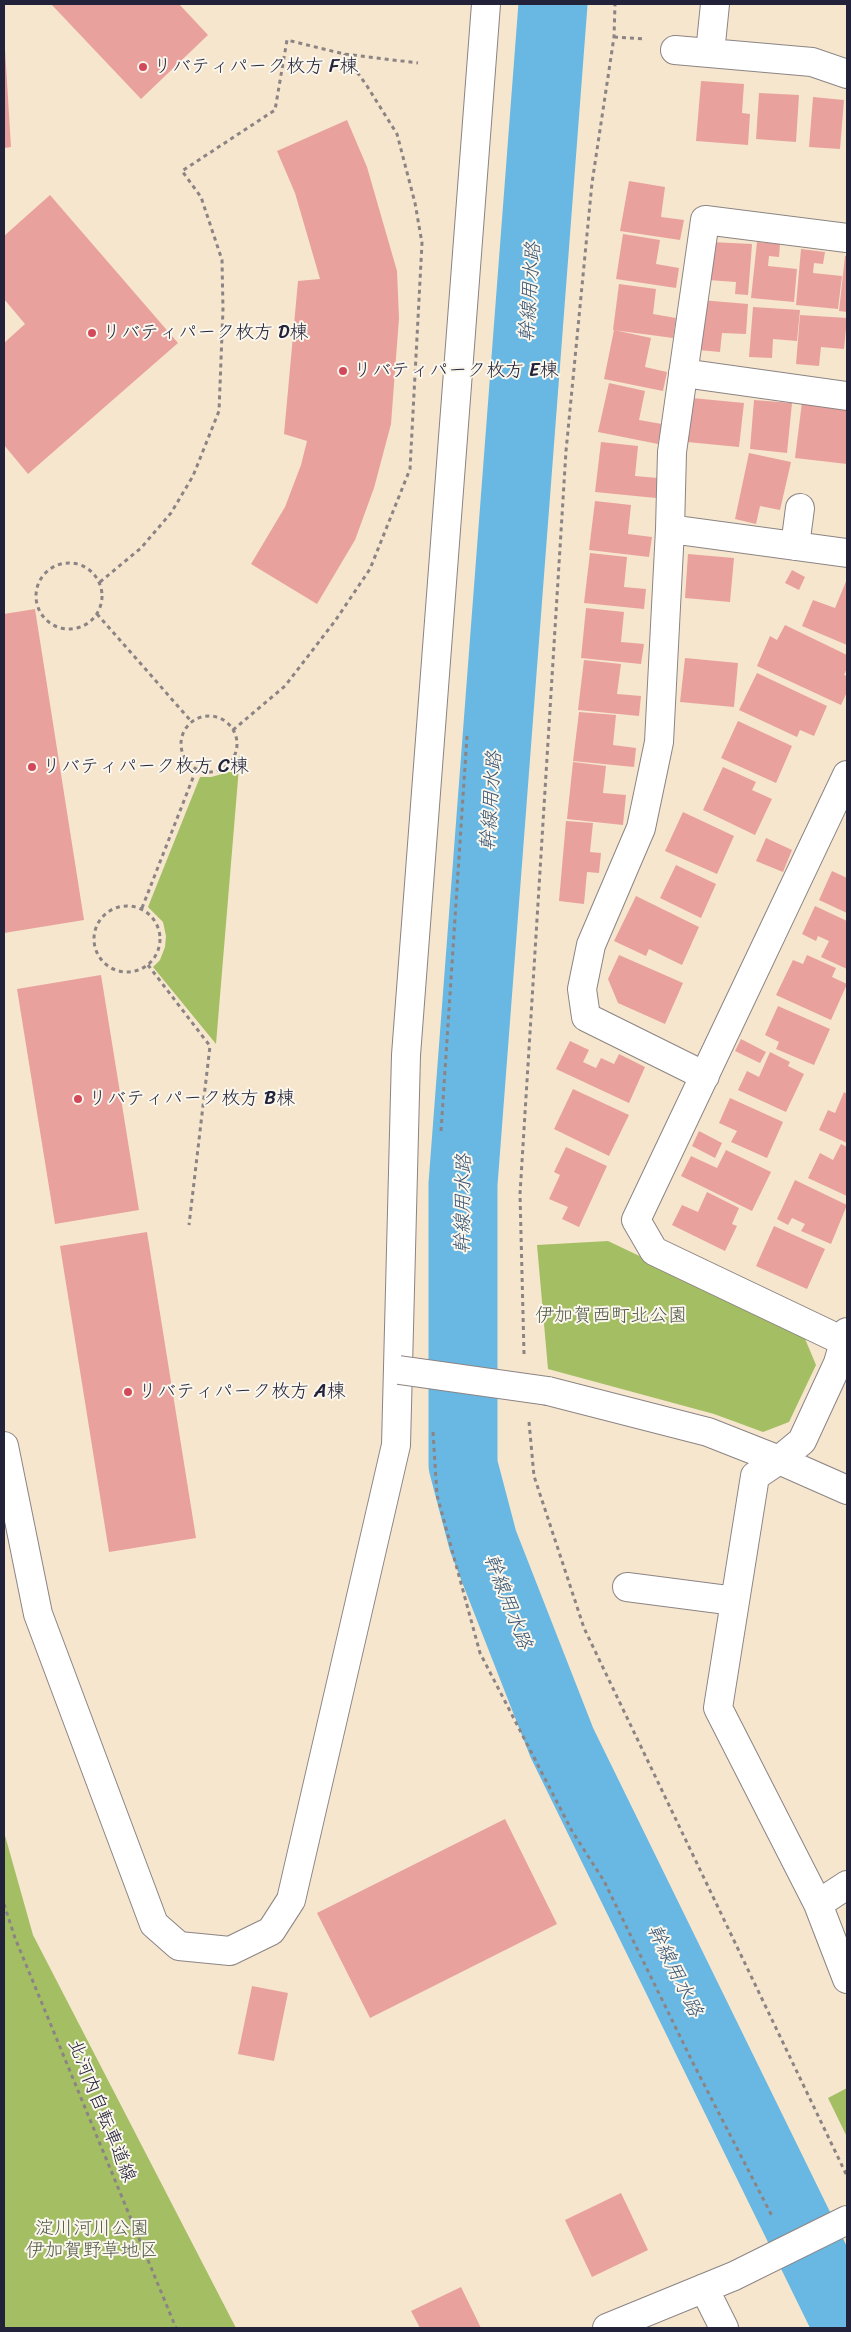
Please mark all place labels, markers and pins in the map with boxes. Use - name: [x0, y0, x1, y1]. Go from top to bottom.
- place label: リバティパーク枚方 F棟: [153, 56, 358, 78]
- marker: リバティパーク枚方 F棟: [137, 61, 149, 73]
- place label: リバティパーク枚方 D棟: [102, 322, 308, 344]
- marker: リバティパーク枚方 D棟: [86, 327, 98, 339]
- place label: リバティパーク枚方 E棟: [353, 360, 558, 382]
- marker: リバティパーク枚方 E棟: [337, 365, 349, 377]
- place label: リバティパーク枚方 C棟: [42, 756, 249, 778]
- marker: リバティパーク枚方 C棟: [26, 761, 38, 773]
- place label: リバティパーク枚方 B棟: [88, 1088, 295, 1110]
- marker: リバティパーク枚方 B棟: [72, 1093, 84, 1105]
- place label: リバティパーク枚方 A棟: [138, 1381, 345, 1403]
- marker: リバティパーク枚方 A棟: [122, 1386, 134, 1398]

